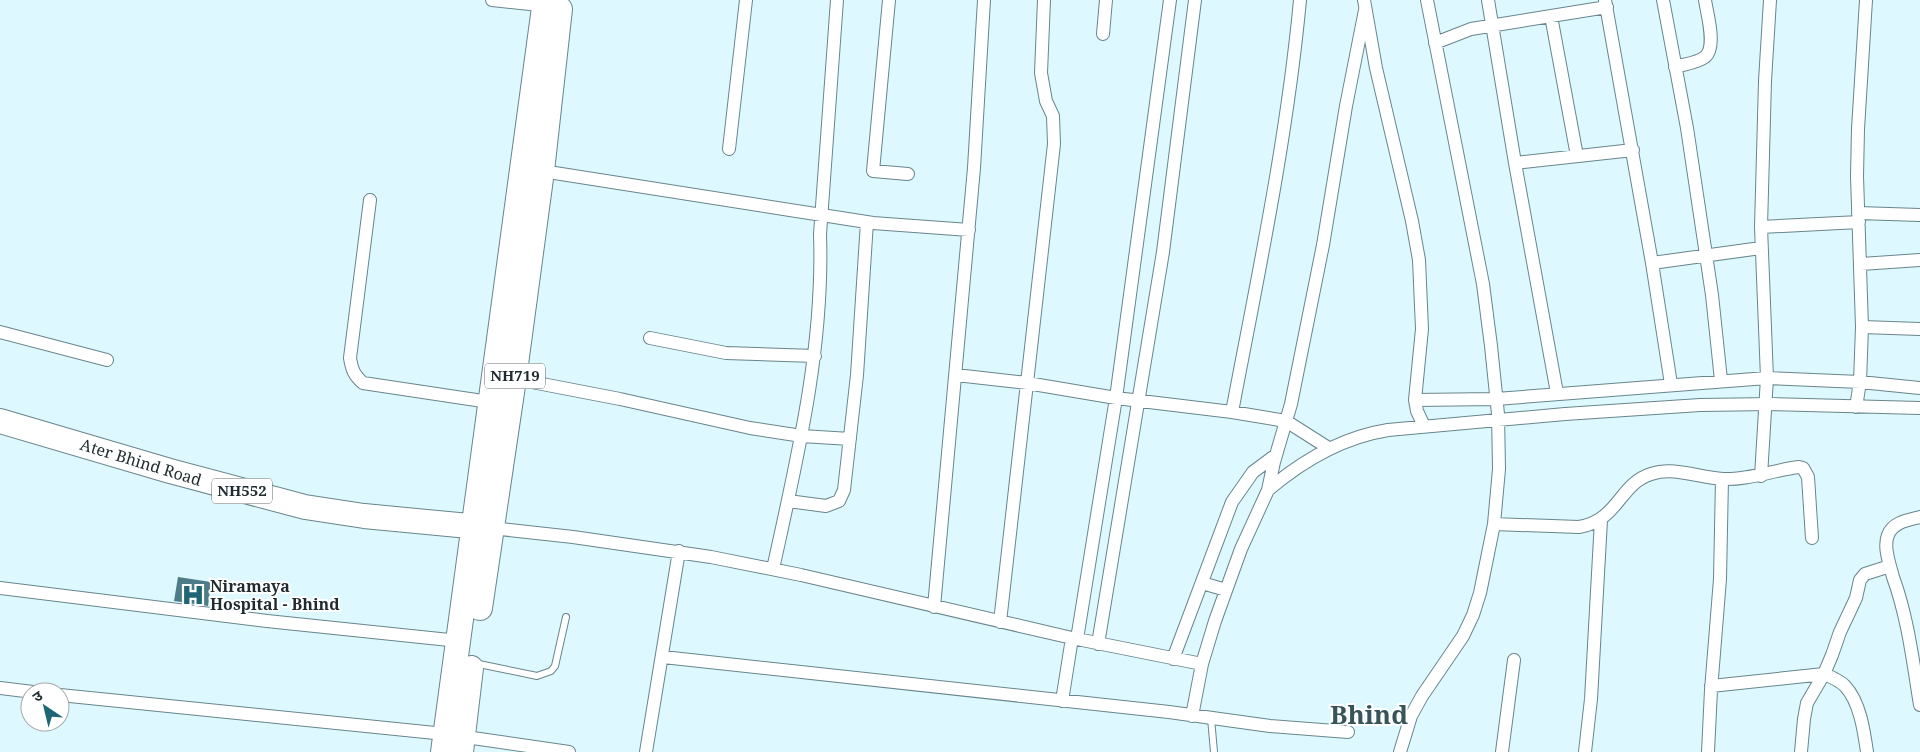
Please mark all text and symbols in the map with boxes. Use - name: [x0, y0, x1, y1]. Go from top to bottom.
- road number: NH719: [485, 364, 545, 388]
- street label: Ater Bhind Road: [78, 433, 205, 491]
- road number: NH552: [212, 478, 272, 504]
- place label: Niramaya Hospital - Bhind: [210, 575, 340, 615]
- hospital icon: Niramaya Hospital - Bhind: [180, 582, 206, 608]
- north arrow: [20, 682, 70, 732]
- text: उ: [28, 685, 47, 706]
- district label: Bhind: [1330, 696, 1408, 732]

